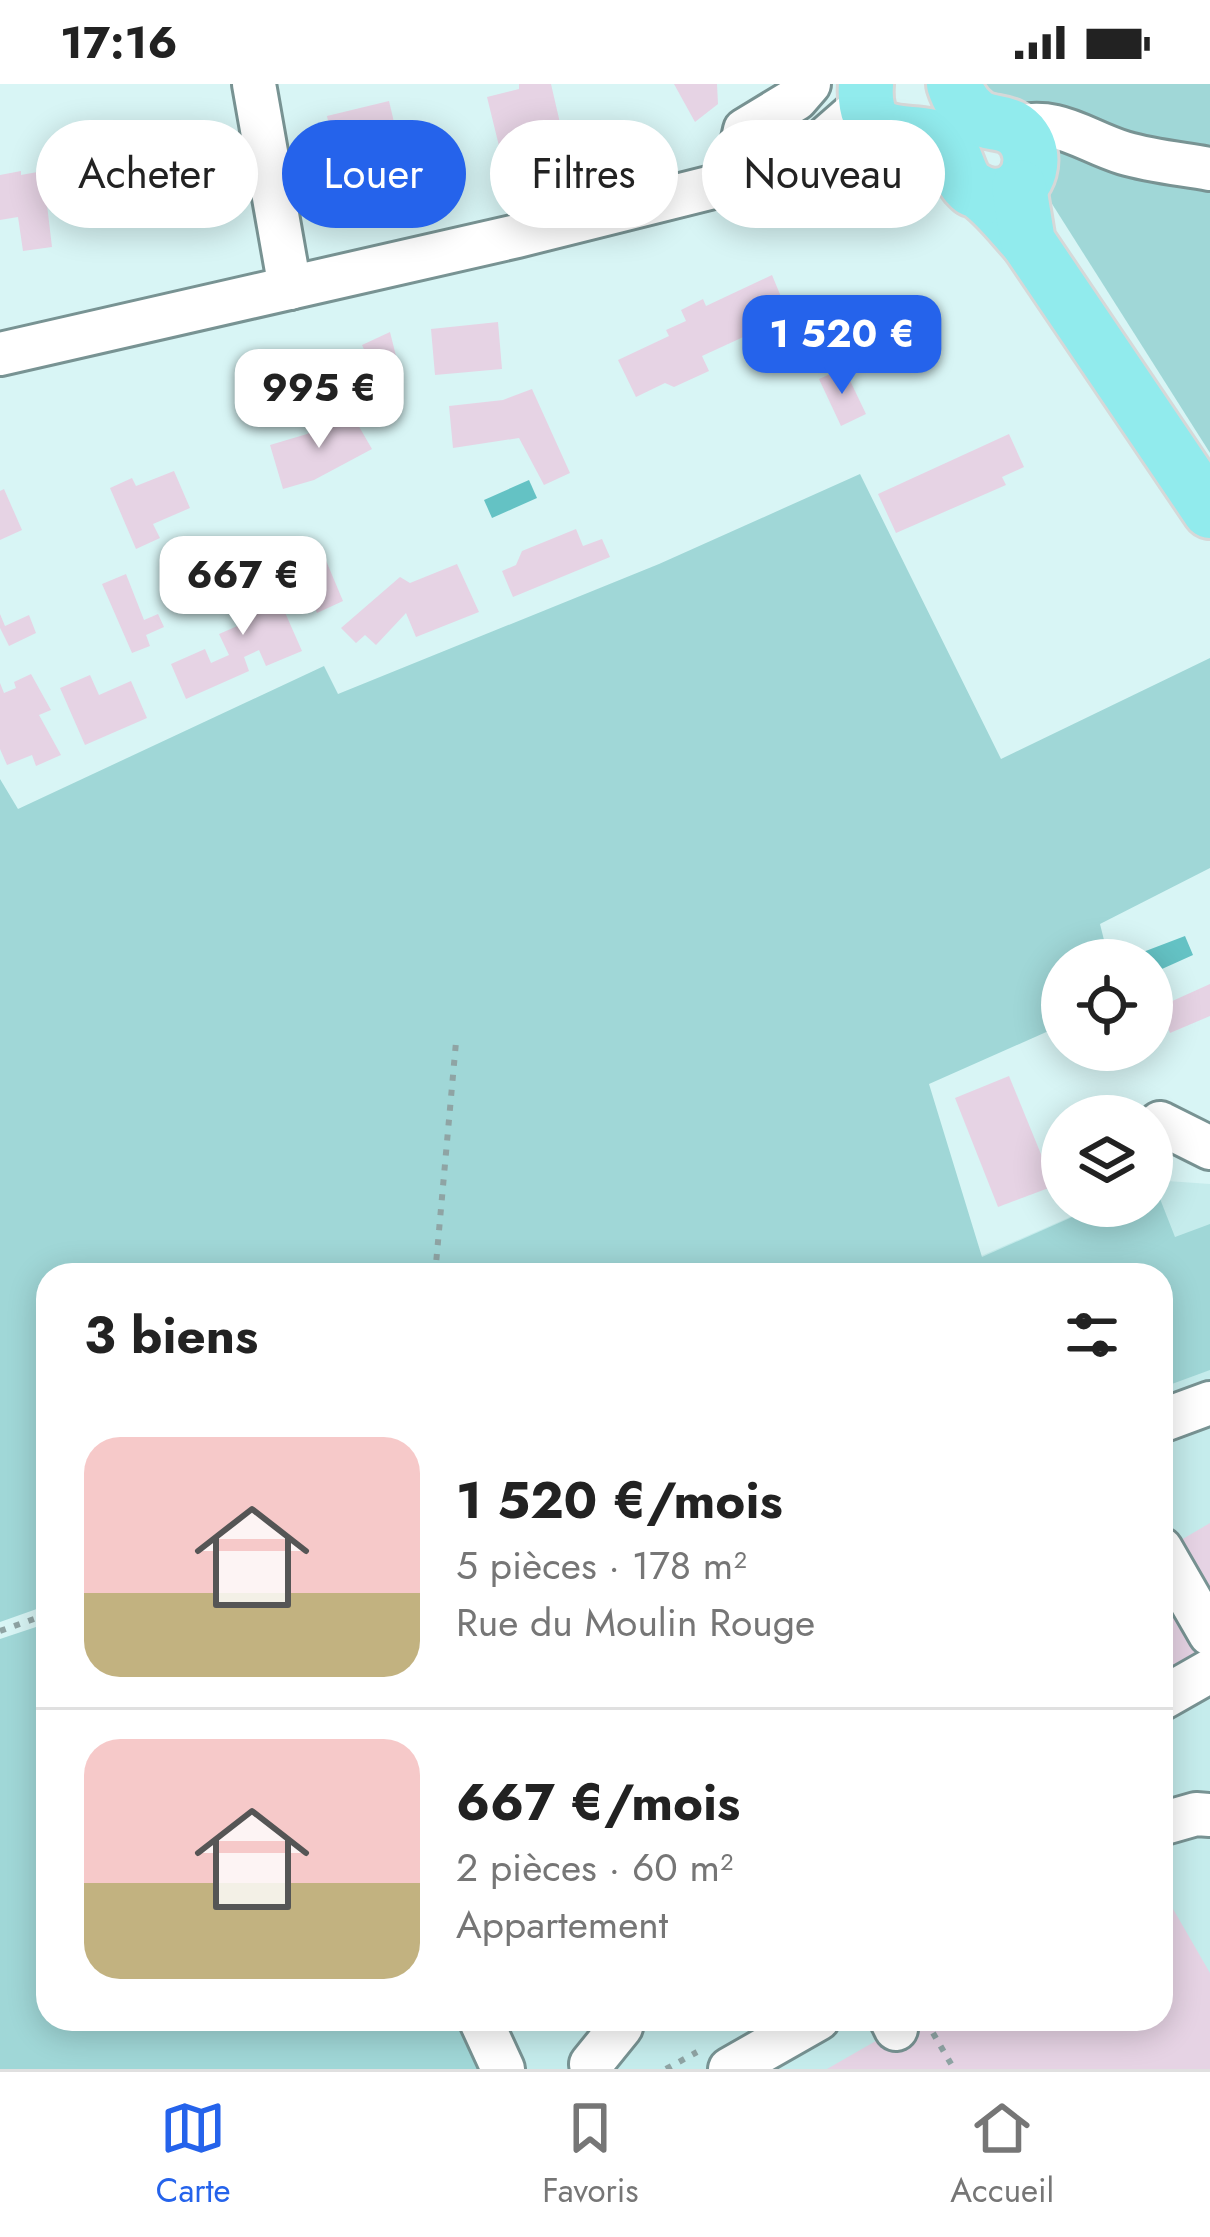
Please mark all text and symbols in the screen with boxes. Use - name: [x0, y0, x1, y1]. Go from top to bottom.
- text: 17:16: [60, 10, 178, 75]
- chip: Acheter: [36, 120, 258, 228]
- chip: Louer: [282, 120, 466, 228]
- chip: Filtres: [490, 120, 678, 228]
- chip: Nouveau: [702, 120, 945, 228]
- pin: 1 520 €: [731, 295, 953, 397]
- text: 1 520 €: [769, 305, 915, 362]
- pin: 995 €: [235, 349, 403, 451]
- text: 995 €: [262, 359, 376, 416]
- pin: 667 €: [159, 536, 327, 638]
- text: 667 €: [187, 546, 299, 603]
- map controls: [1041, 939, 1173, 1227]
- button: locate: [1041, 939, 1173, 1071]
- button: layers: [1041, 1095, 1173, 1227]
- text: 3 biens: [84, 1298, 258, 1372]
- icon: filters: [1059, 1302, 1125, 1368]
- text: 1 520 €/mois: [456, 1463, 783, 1537]
- icon: home: [180, 1485, 324, 1629]
- text: 5 pièces · 178 m²: [456, 1537, 747, 1594]
- text: Rue du Moulin Rouge: [456, 1594, 815, 1651]
- text: 667 €/mois: [456, 1765, 740, 1839]
- icon: home: [180, 1787, 324, 1931]
- text: 2 pièces · 60 m²: [456, 1839, 733, 1896]
- text: Appartement: [456, 1896, 668, 1953]
- tab: Carte: [156, 2095, 231, 2214]
- tab: Favoris: [542, 2095, 639, 2214]
- tab: Accueil: [950, 2095, 1054, 2214]

